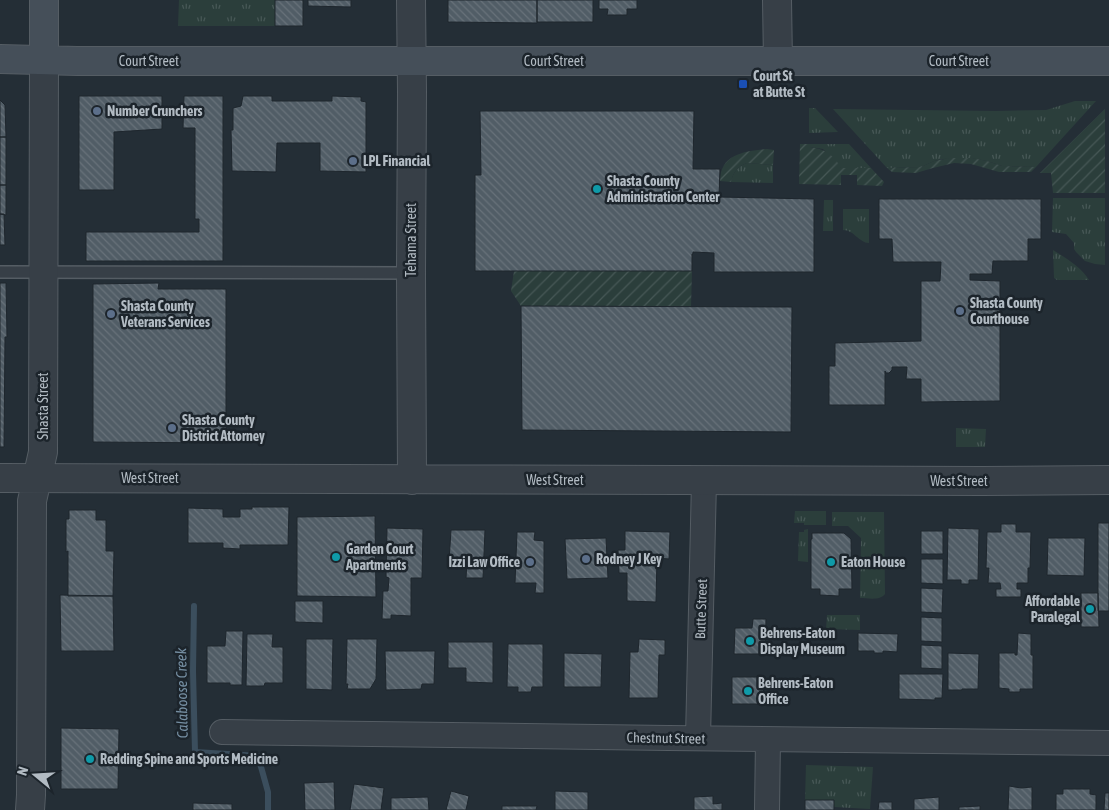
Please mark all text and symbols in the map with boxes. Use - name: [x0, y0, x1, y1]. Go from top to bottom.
- street label: Court Street: [119, 53, 179, 69]
- street label: Court Street: [524, 53, 584, 69]
- street label: Court Street: [929, 53, 989, 69]
- place label: Court St at Butte St: [753, 68, 805, 100]
- marker: Court St at Butte St: [737, 78, 749, 90]
- place label: Number Crunchers: [107, 103, 203, 119]
- marker: Number Crunchers: [91, 105, 103, 117]
- place label: LPL Financial: [363, 153, 430, 169]
- marker: LPL Financial: [347, 155, 359, 167]
- place label: Shasta County Administration Center: [606, 173, 720, 205]
- marker: Shasta County Administration Center: [591, 183, 603, 195]
- street label: Tehama Street: [403, 203, 419, 277]
- place label: Shasta County Courthouse: [970, 295, 1043, 327]
- place label: Shasta County Veterans Services: [120, 298, 210, 330]
- marker: Shasta County Courthouse: [954, 305, 966, 317]
- marker: Shasta County Veterans Services: [105, 308, 117, 320]
- street label: Shasta Street: [35, 372, 51, 440]
- place label: Shasta County District Attorney: [182, 412, 265, 444]
- marker: Shasta County District Attorney: [166, 422, 178, 434]
- street label: West Street: [121, 470, 179, 486]
- street label: West Street: [526, 472, 584, 488]
- street label: West Street: [930, 473, 988, 489]
- place label: Garden Court Apartments: [345, 541, 413, 573]
- marker: Garden Court Apartments: [330, 551, 342, 563]
- place label: Rodney J Key: [596, 551, 662, 567]
- marker: Rodney J Key: [580, 553, 592, 565]
- place label: Izzi Law Office: [448, 554, 520, 570]
- place label: Eaton House: [841, 554, 905, 570]
- marker: Izzi Law Office: [524, 556, 536, 568]
- marker: Eaton House: [825, 556, 837, 568]
- street label: Butte Street: [692, 579, 710, 639]
- place label: Affordable Paralegal: [1024, 593, 1080, 625]
- marker: Affordable Paralegal: [1084, 603, 1096, 615]
- place label: Behrens-Eaton Display Museum: [760, 625, 845, 657]
- marker: Behrens-Eaton Display Museum: [744, 635, 756, 647]
- water label: Calaboose Creek: [172, 647, 191, 738]
- place label: Behrens-Eaton Office: [758, 675, 833, 707]
- marker: Behrens-Eaton Office: [742, 685, 754, 697]
- street label: Chestnut Street: [627, 729, 705, 747]
- north arrow: [10, 750, 60, 800]
- place label: Redding Spine and Sports Medicine: [100, 751, 278, 767]
- marker: Redding Spine and Sports Medicine: [84, 753, 96, 765]
- text: N: [14, 765, 32, 777]

